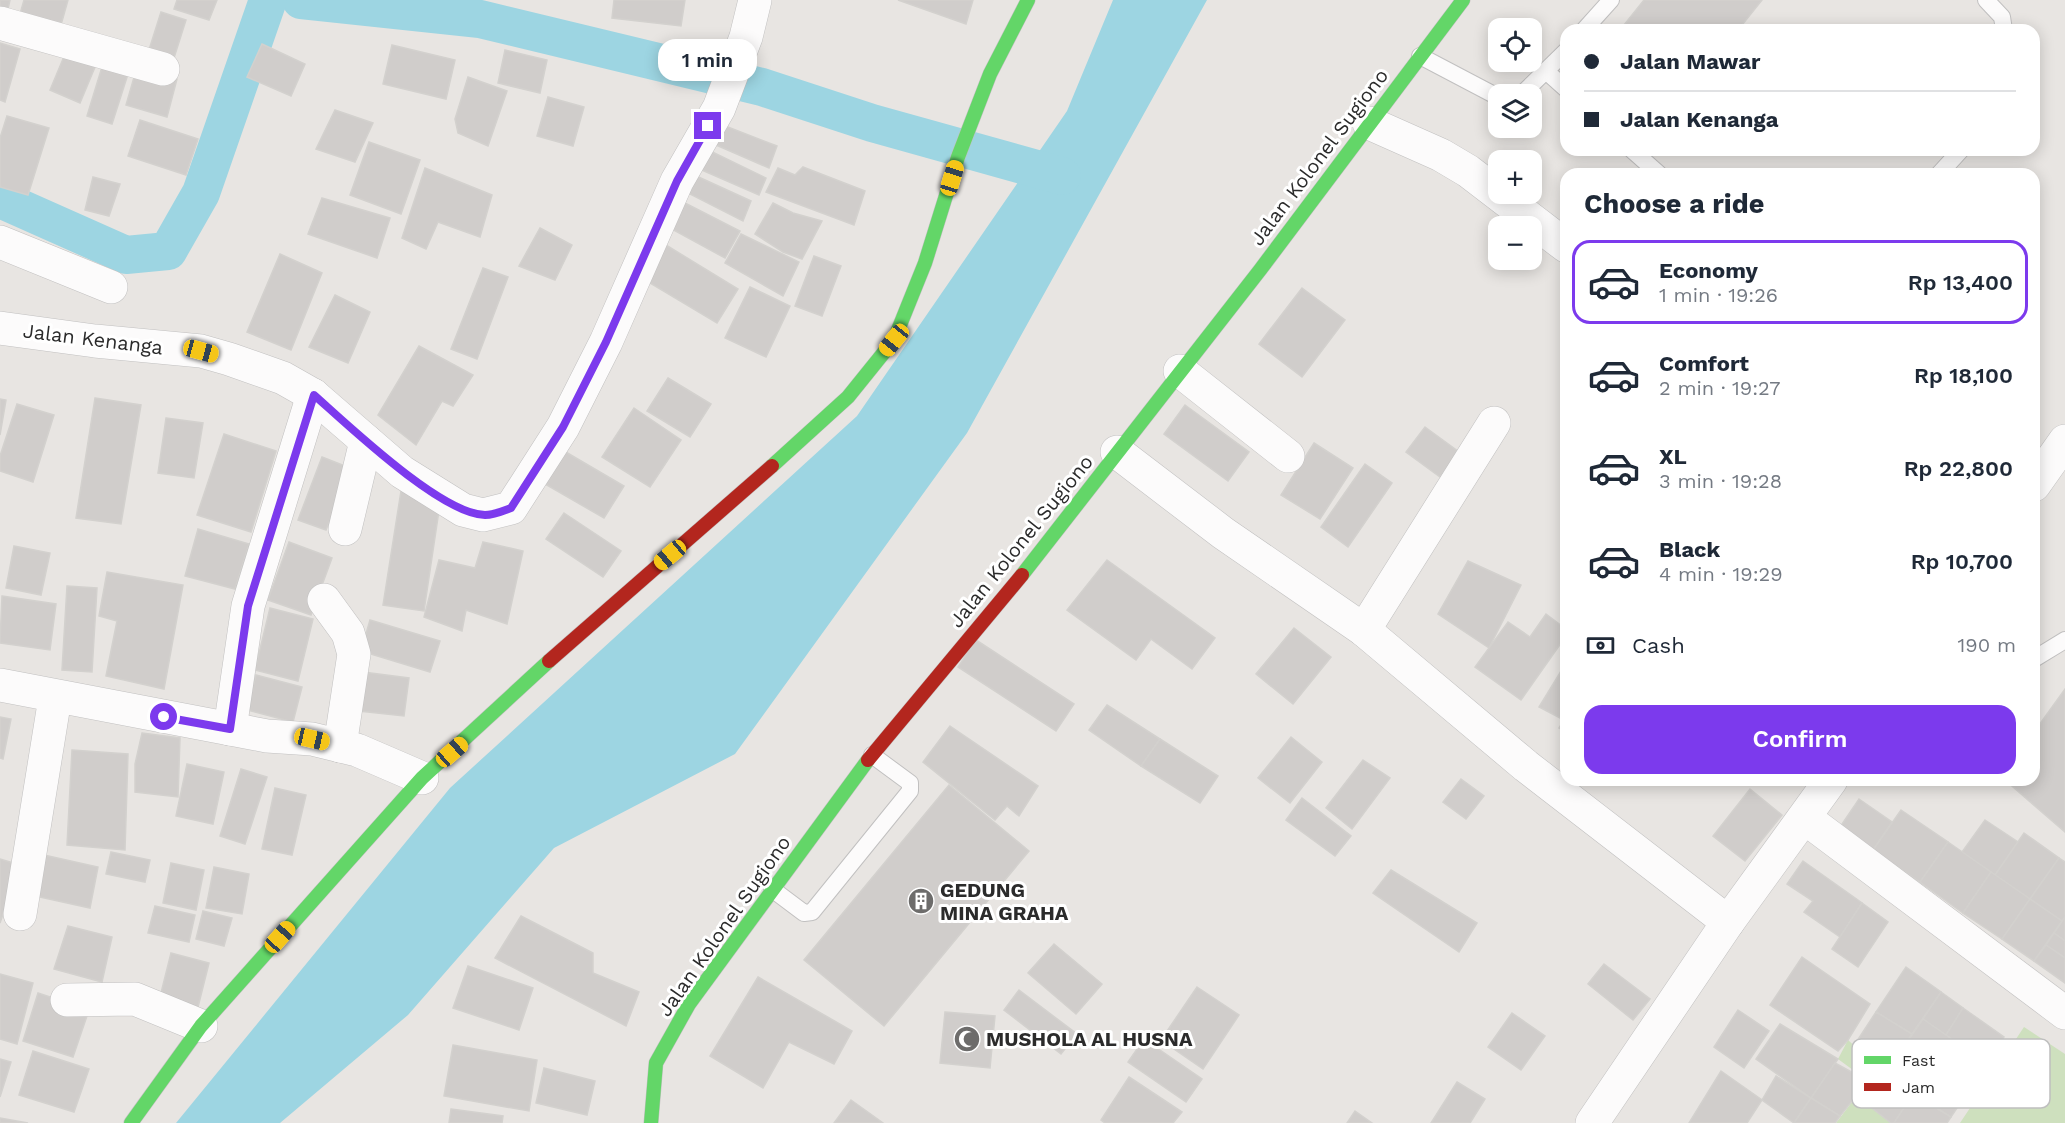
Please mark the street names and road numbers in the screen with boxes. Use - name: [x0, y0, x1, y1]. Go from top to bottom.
- street label: Jalan Kolonel Sugiono: [1245, 64, 1393, 250]
- street label: Jalan Kenanga: [22, 319, 164, 359]
- street label: Jalan Kolonel Sugiono: [944, 450, 1098, 632]
- street label: Jalan Kolonel Sugiono: [653, 831, 795, 1021]

